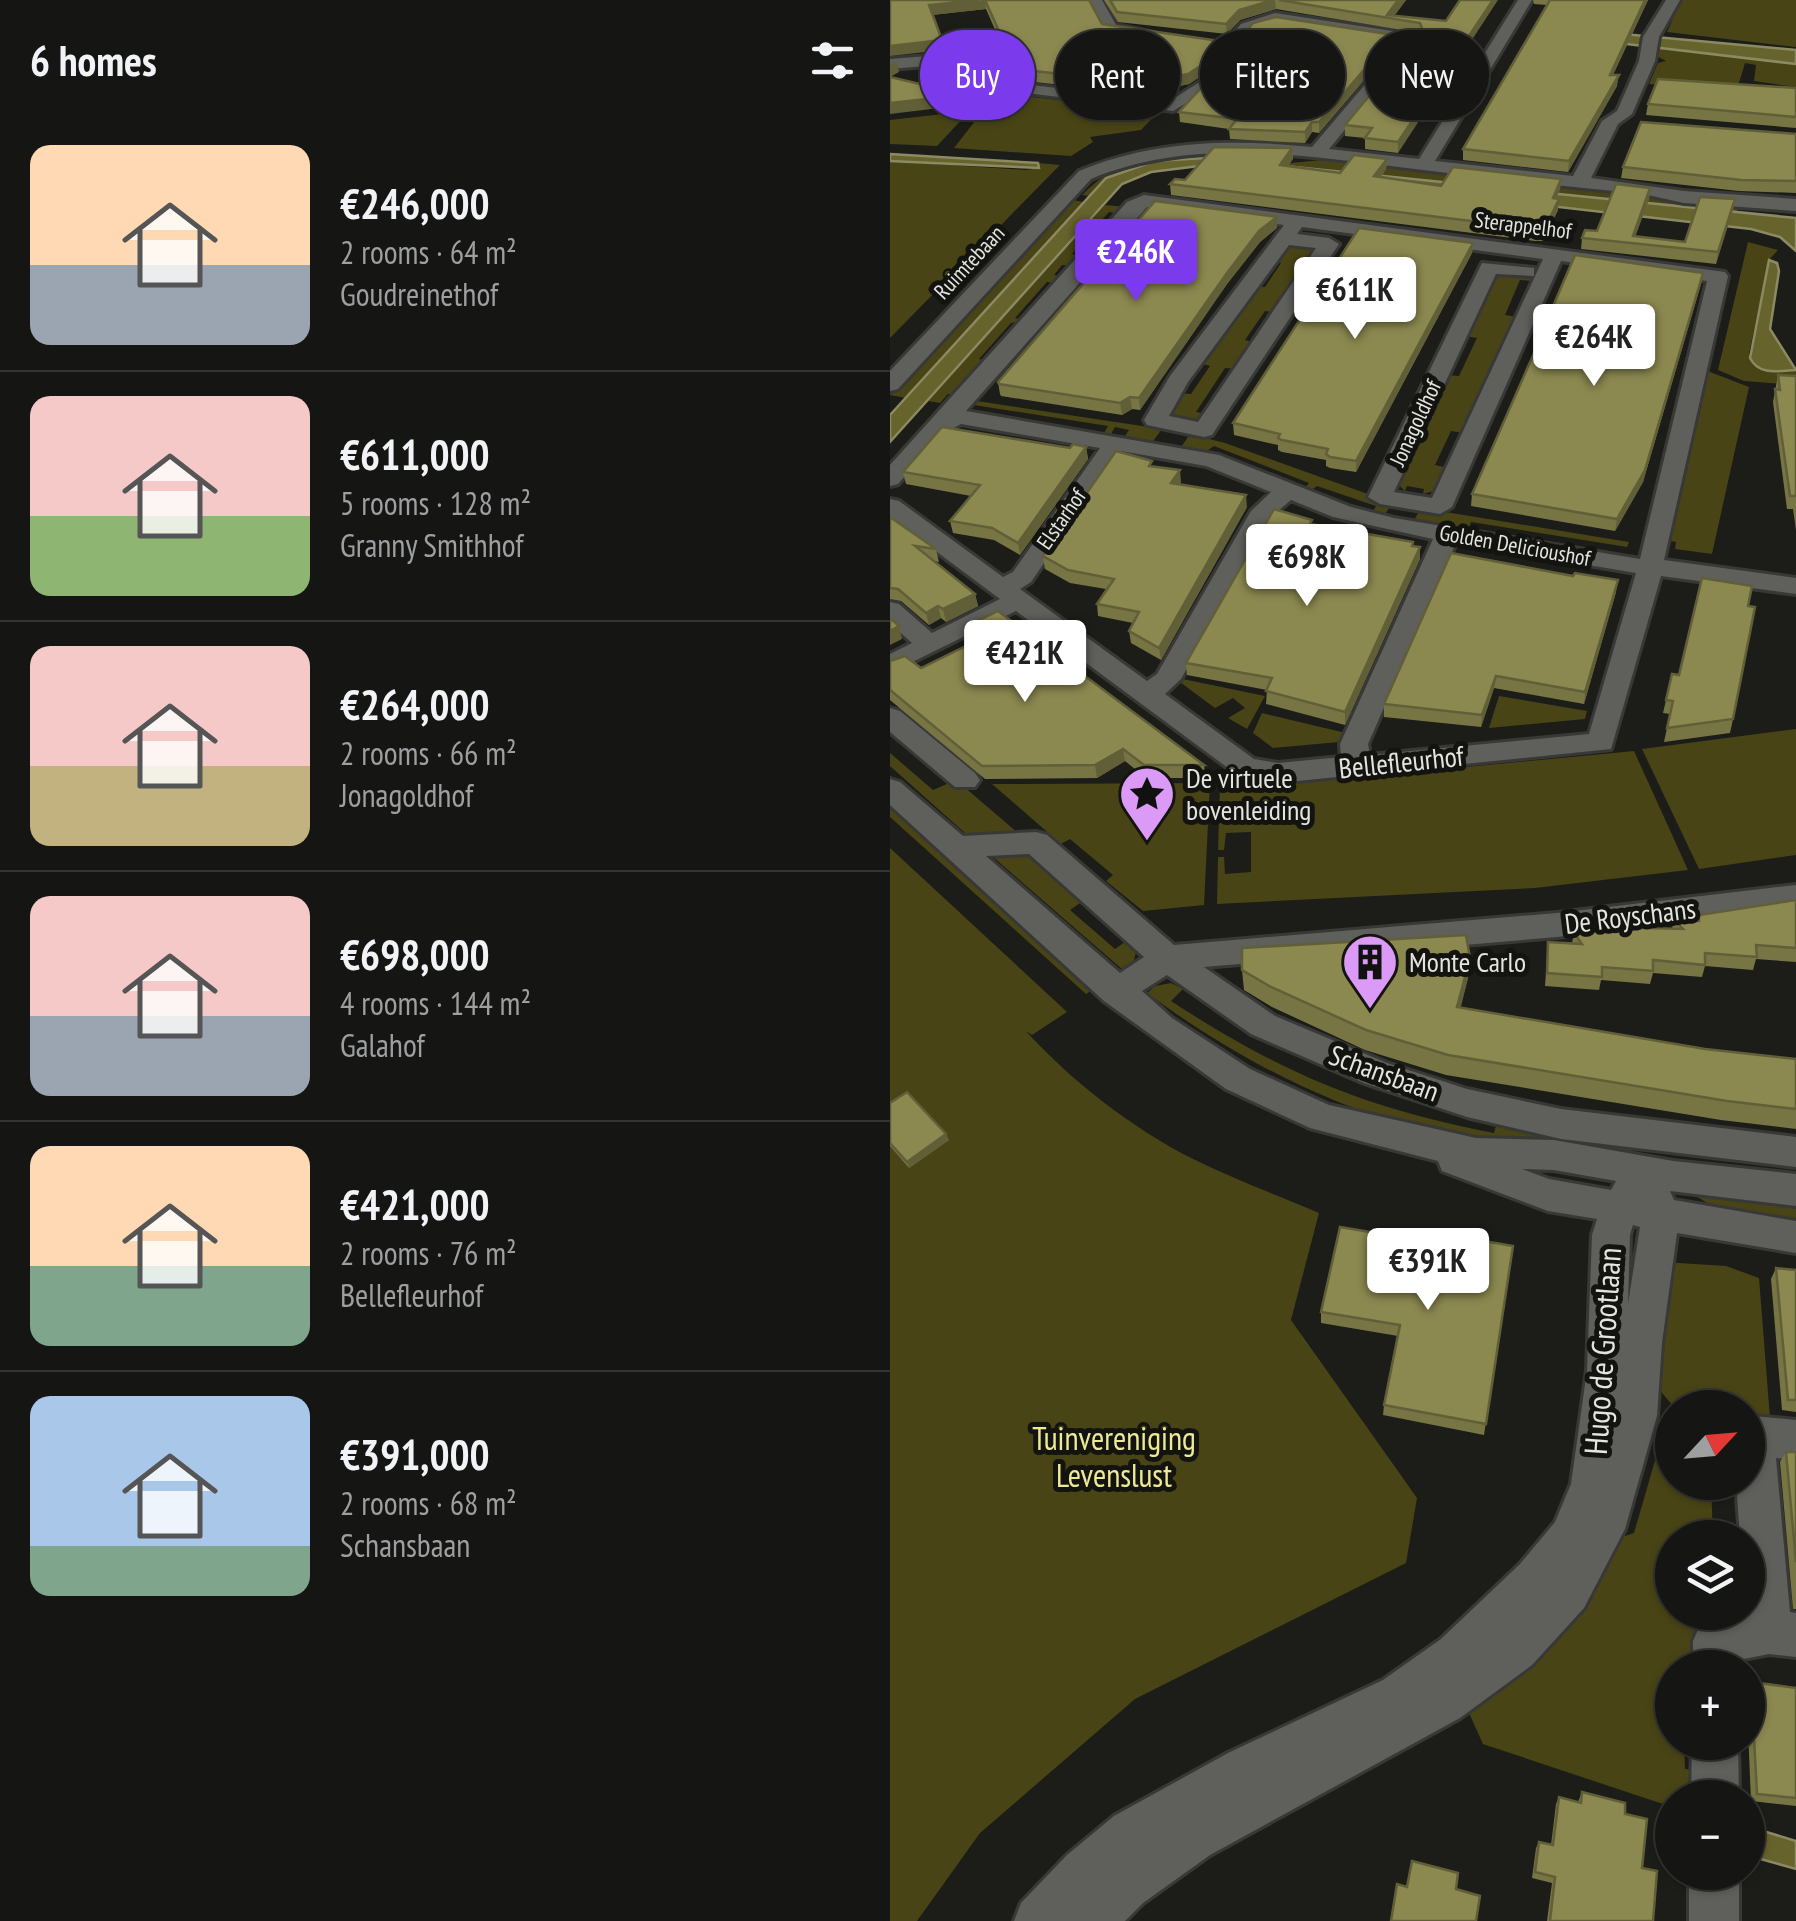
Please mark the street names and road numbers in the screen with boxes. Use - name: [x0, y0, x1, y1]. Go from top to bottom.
- street label: Sterappelhof: [1473, 205, 1574, 245]
- street label: Ruimtebaan: [928, 219, 1010, 305]
- street label: Jonagoldhof: [1383, 374, 1448, 471]
- street label: Elstarhof: [1030, 482, 1093, 555]
- street label: Golden Delicioushof: [1437, 518, 1594, 572]
- street label: Bellefleurhof: [1337, 736, 1467, 786]
- street label: De Royschans: [1562, 889, 1698, 942]
- street label: Schansbaan: [1324, 1036, 1444, 1109]
- street label: Hugo de Grootlaan: [1574, 1246, 1630, 1456]

